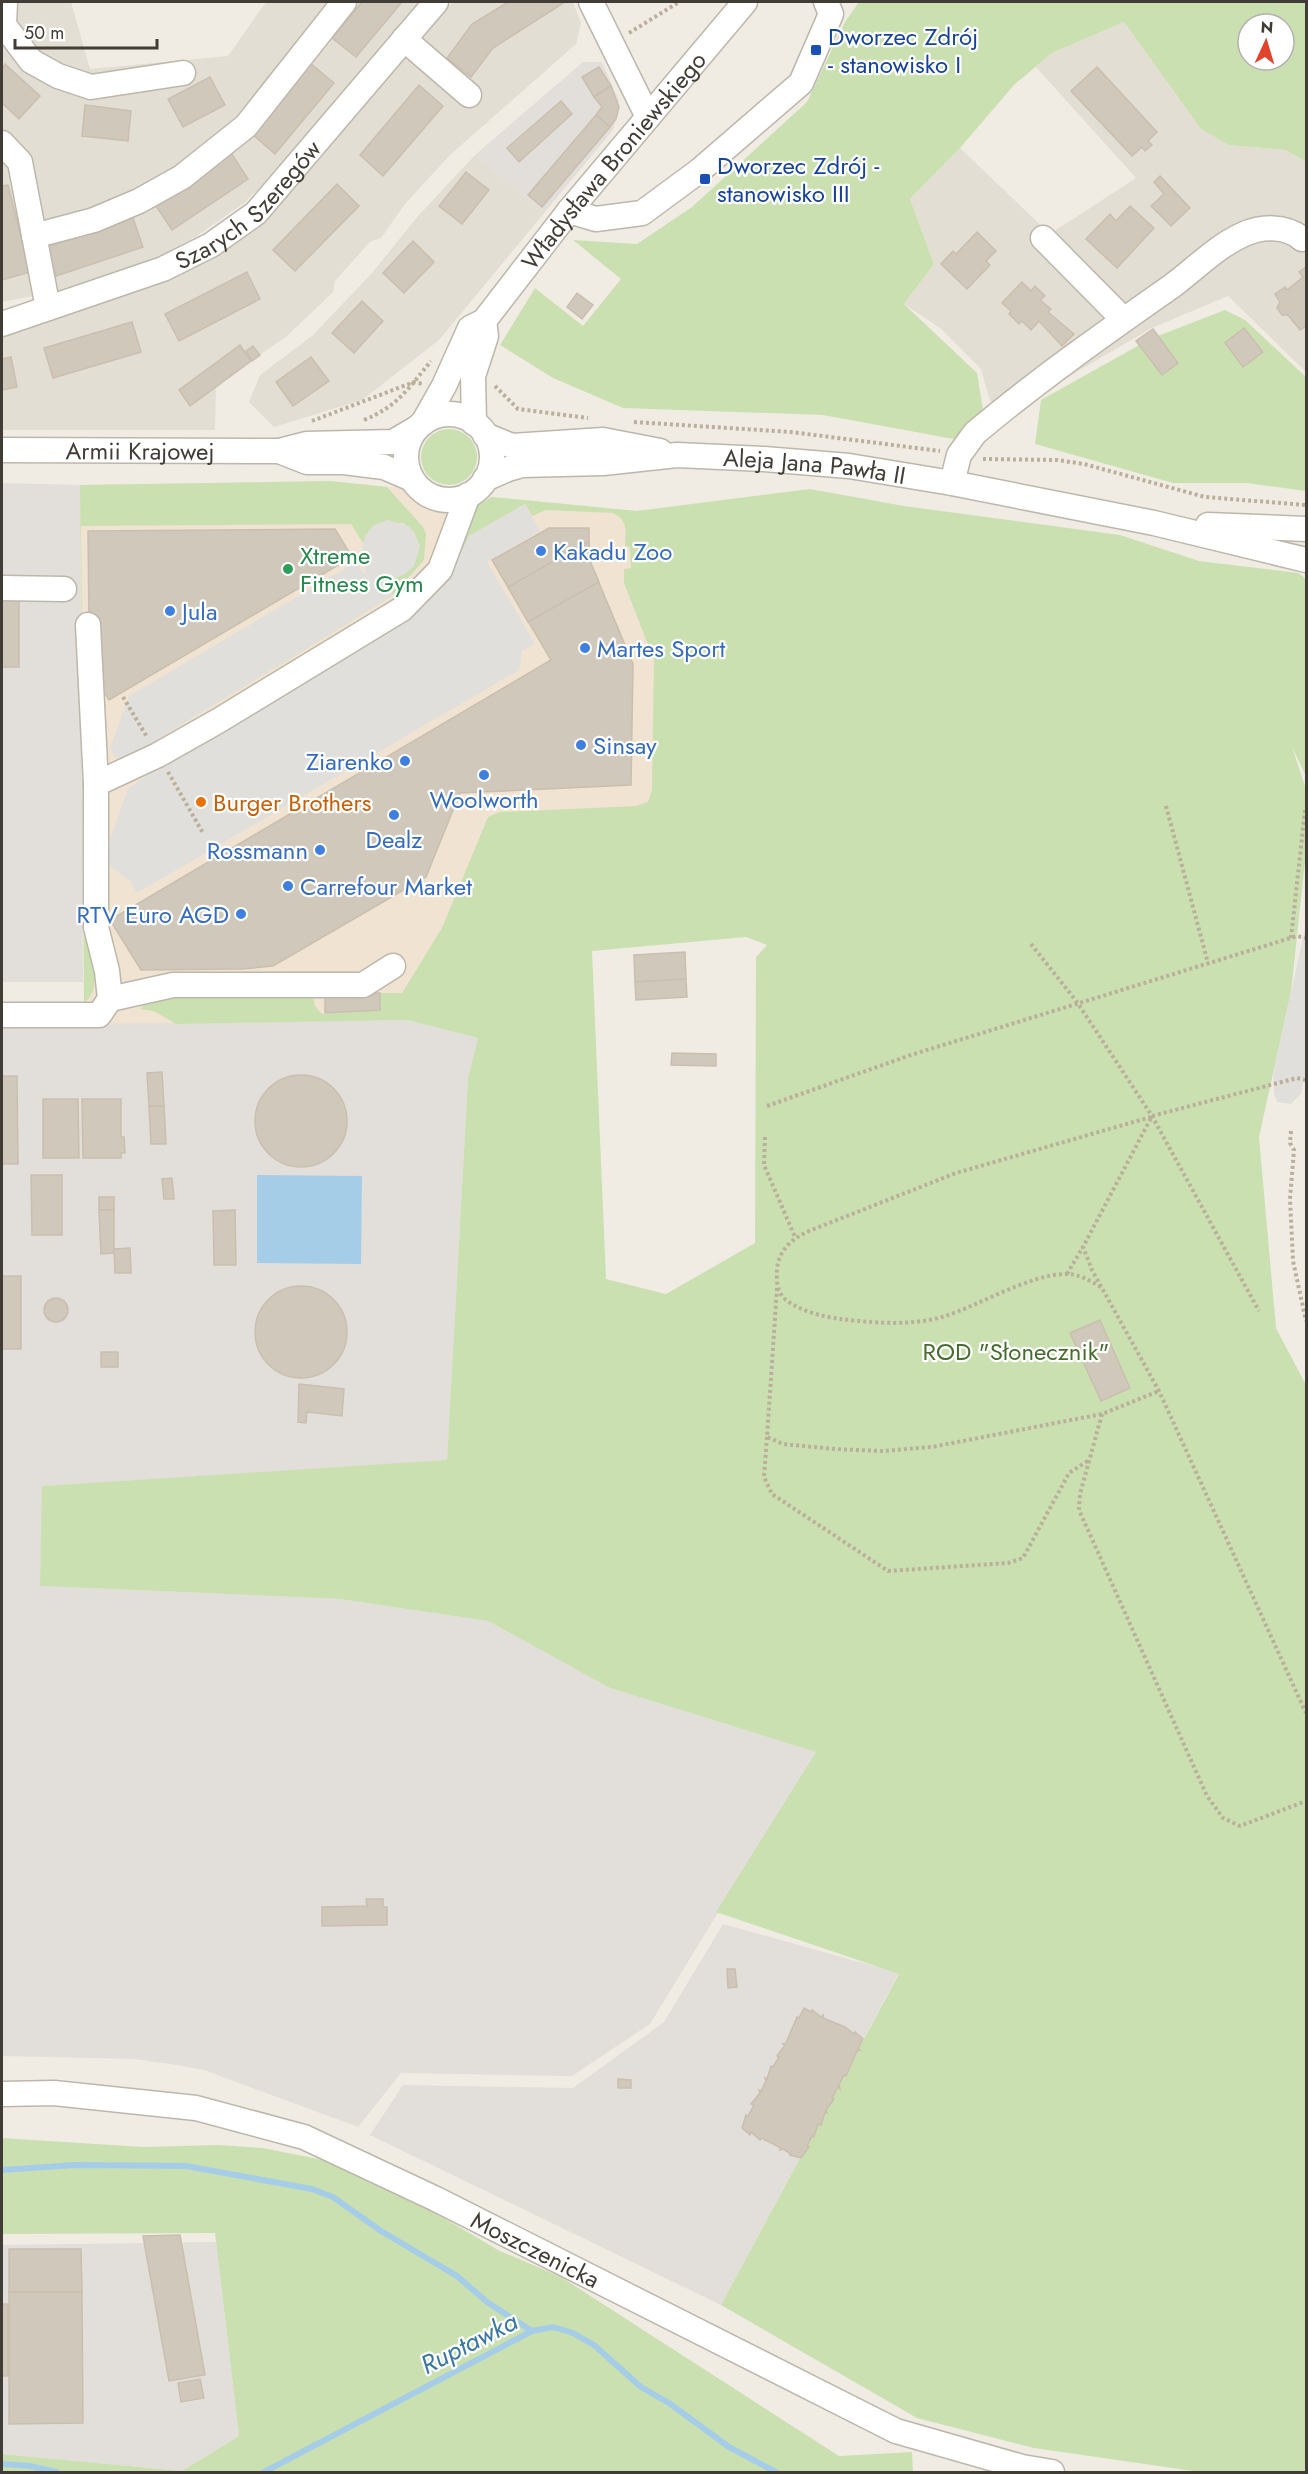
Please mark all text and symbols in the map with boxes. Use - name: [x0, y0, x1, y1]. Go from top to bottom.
- scale bar: [15, 12, 158, 50]
- north arrow: [1236, 12, 1296, 72]
- text: N: [1260, 16, 1274, 39]
- place label: Dworzec Zdrój - stanowisko I: [828, 19, 978, 82]
- text: 50 m: [24, 20, 64, 46]
- street label: Władysława Broniewskiego: [512, 43, 714, 277]
- marker: Dworzec Zdrój - stanowisko I: [809, 43, 823, 57]
- street label: Szarych Szeregów: [169, 131, 329, 278]
- place label: Dworzec Zdrój - stanowisko III: [717, 148, 879, 211]
- marker: Dworzec Zdrój - stanowisko III: [698, 172, 712, 186]
- street label: Armii Krajowej: [65, 433, 215, 468]
- street label: Aleja Jana Pawła II: [722, 440, 908, 493]
- place label: Kakadu Zoo: [553, 534, 672, 569]
- place label: Xtreme Fitness Gym: [300, 538, 424, 601]
- marker: Kakadu Zoo: [534, 544, 548, 558]
- marker: Xtreme Fitness Gym: [281, 562, 295, 576]
- place label: Jula: [179, 594, 217, 629]
- marker: Jula: [163, 604, 177, 618]
- place label: Martes Sport: [597, 631, 725, 666]
- marker: Martes Sport: [578, 641, 592, 655]
- place label: Sinsay: [593, 728, 657, 763]
- marker: Sinsay: [574, 738, 588, 752]
- place label: Ziarenko: [306, 744, 393, 779]
- marker: Ziarenko: [398, 754, 412, 768]
- marker: Woolworth: [477, 768, 491, 782]
- place label: Woolworth: [429, 782, 539, 817]
- place label: Burger Brothers: [213, 785, 371, 820]
- marker: Burger Brothers: [194, 795, 208, 809]
- marker: Dealz: [387, 808, 401, 822]
- place label: Dealz: [366, 822, 422, 857]
- place label: Rossmann: [207, 833, 308, 868]
- marker: Rossmann: [313, 843, 327, 857]
- place label: Carrefour Market: [300, 869, 472, 904]
- marker: Carrefour Market: [281, 879, 295, 893]
- place label: RTV Euro AGD: [77, 897, 229, 932]
- marker: RTV Euro AGD: [234, 907, 248, 921]
- park label: ROD "Słonecznik": [923, 1334, 1109, 1369]
- street label: Moszczenicka: [465, 2202, 606, 2296]
- water label: Ruptawka: [414, 2302, 525, 2384]

